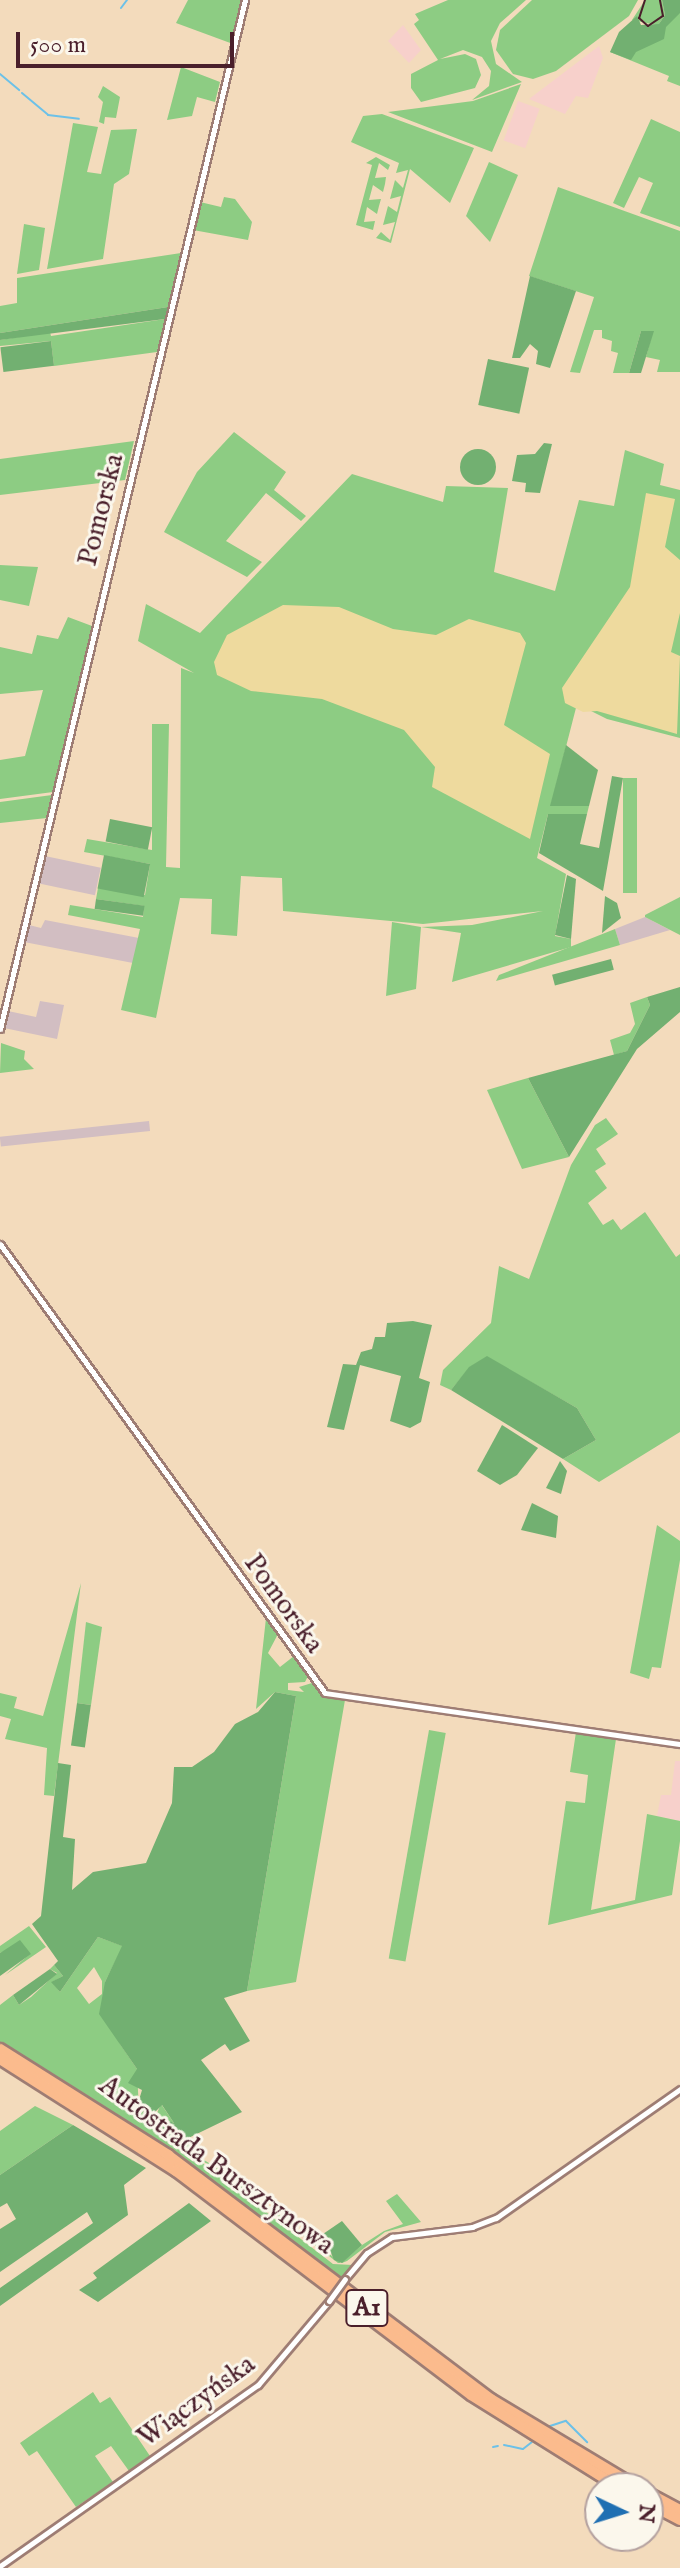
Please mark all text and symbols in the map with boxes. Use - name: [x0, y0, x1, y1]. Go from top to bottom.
- scale bar: [20, 16, 238, 66]
- text: 500 m: [30, 30, 86, 61]
- street label: Pomorska: [72, 450, 132, 570]
- street label: Pomorska: [236, 1548, 330, 1660]
- street label: Autostrada Bursztynowa: [92, 2069, 340, 2263]
- road number: A1: [345, 2286, 389, 2330]
- street label: Wiączyńska: [132, 2348, 262, 2456]
- north arrow: [584, 2472, 664, 2552]
- text: N: [631, 2503, 661, 2524]

